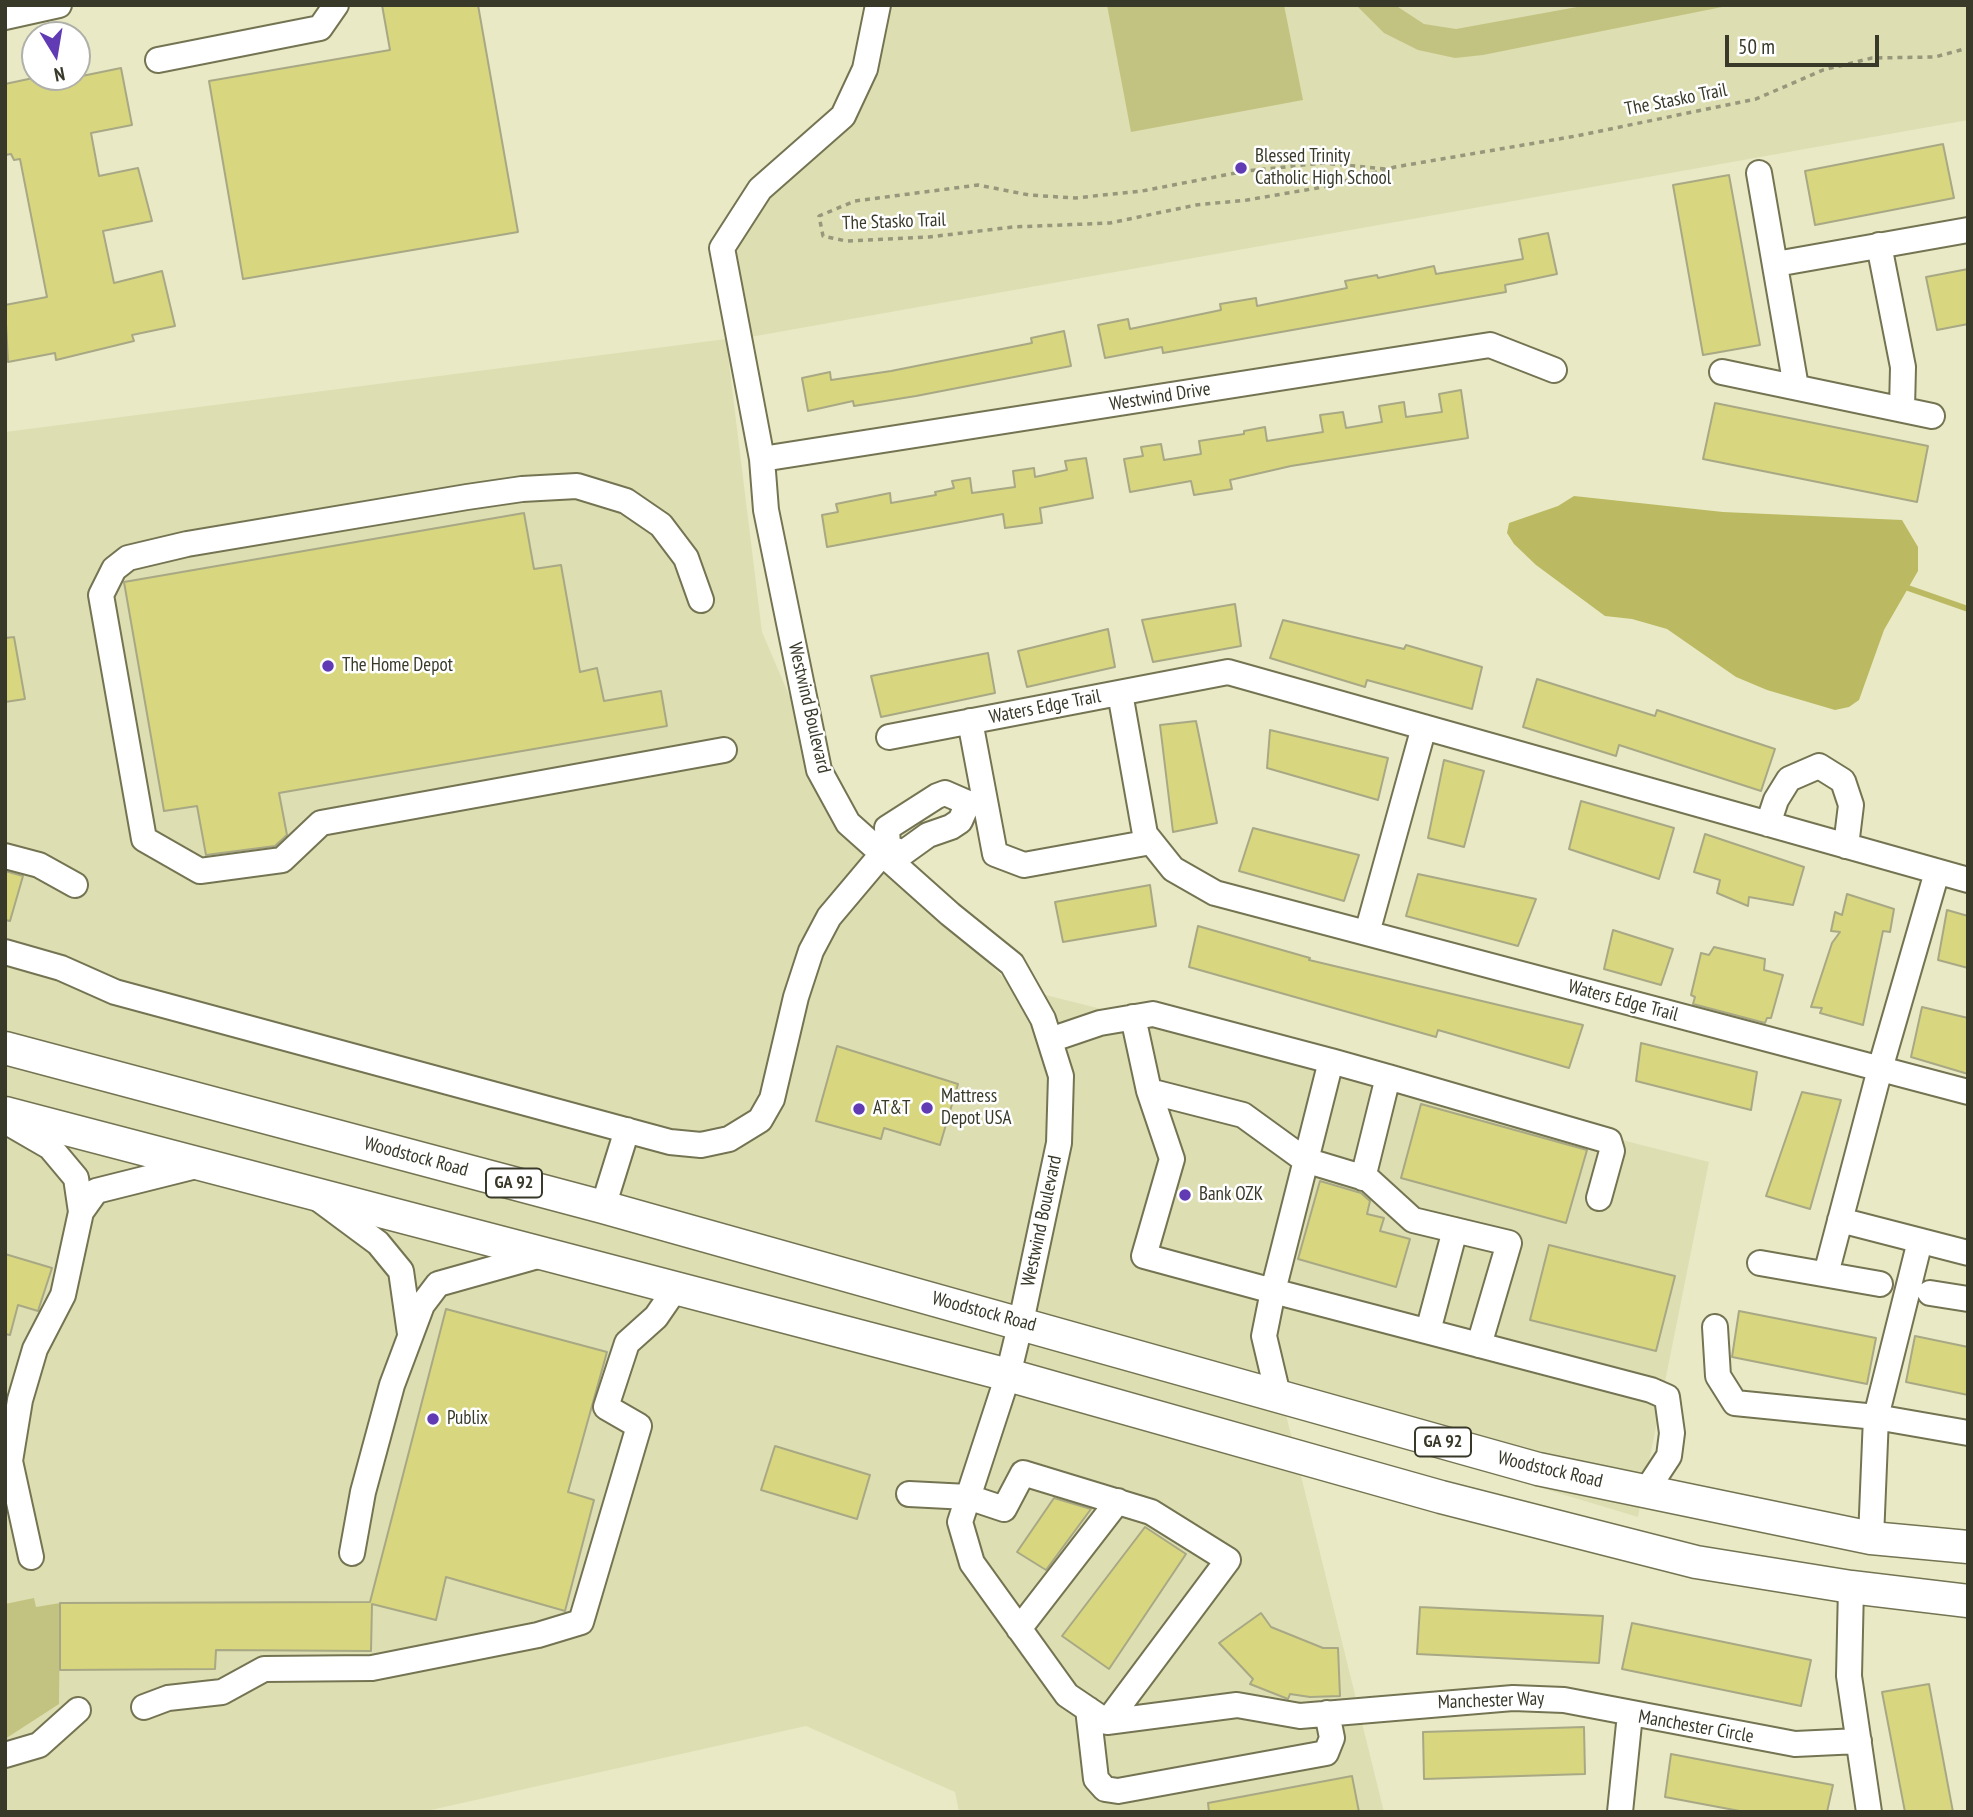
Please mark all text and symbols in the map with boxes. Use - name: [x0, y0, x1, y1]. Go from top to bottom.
- north arrow: [21, 21, 91, 91]
- scale bar: [1728, 21, 1882, 65]
- text: 50 m: [1738, 33, 1775, 60]
- text: N: [52, 62, 67, 87]
- street label: The Stasko Trail: [1623, 79, 1729, 121]
- place label: Blessed Trinity Catholic High School: [1255, 146, 1391, 190]
- marker: Blessed Trinity Catholic High School: [1233, 160, 1249, 176]
- street label: The Stasko Trail: [842, 209, 946, 235]
- street label: Westwind Drive: [1108, 378, 1212, 416]
- street label: Westwind Boulevard: [783, 641, 835, 775]
- place label: The Home Depot: [342, 655, 453, 677]
- marker: The Home Depot: [320, 658, 336, 674]
- street label: Waters Edge Trail: [987, 685, 1103, 729]
- street label: Waters Edge Trail: [1565, 975, 1681, 1027]
- place label: Mattress Depot USA: [941, 1086, 1012, 1130]
- place label: AT&T: [873, 1098, 910, 1120]
- marker: Mattress Depot USA: [919, 1100, 935, 1116]
- marker: AT&T: [851, 1101, 867, 1117]
- street label: Woodstock Road: [361, 1132, 471, 1182]
- street label: Westwind Boulevard: [1017, 1153, 1067, 1289]
- road number: GA 92: [486, 1168, 542, 1198]
- place label: Bank OZK: [1199, 1184, 1263, 1206]
- marker: Bank OZK: [1177, 1187, 1193, 1203]
- street label: Woodstock Road: [929, 1287, 1039, 1337]
- place label: Publix: [447, 1408, 488, 1430]
- marker: Publix: [425, 1411, 441, 1427]
- road number: GA 92: [1415, 1428, 1471, 1456]
- street label: Woodstock Road: [1495, 1447, 1605, 1493]
- street label: Manchester Way: [1437, 1688, 1545, 1714]
- street label: Manchester Circle: [1637, 1706, 1755, 1748]

